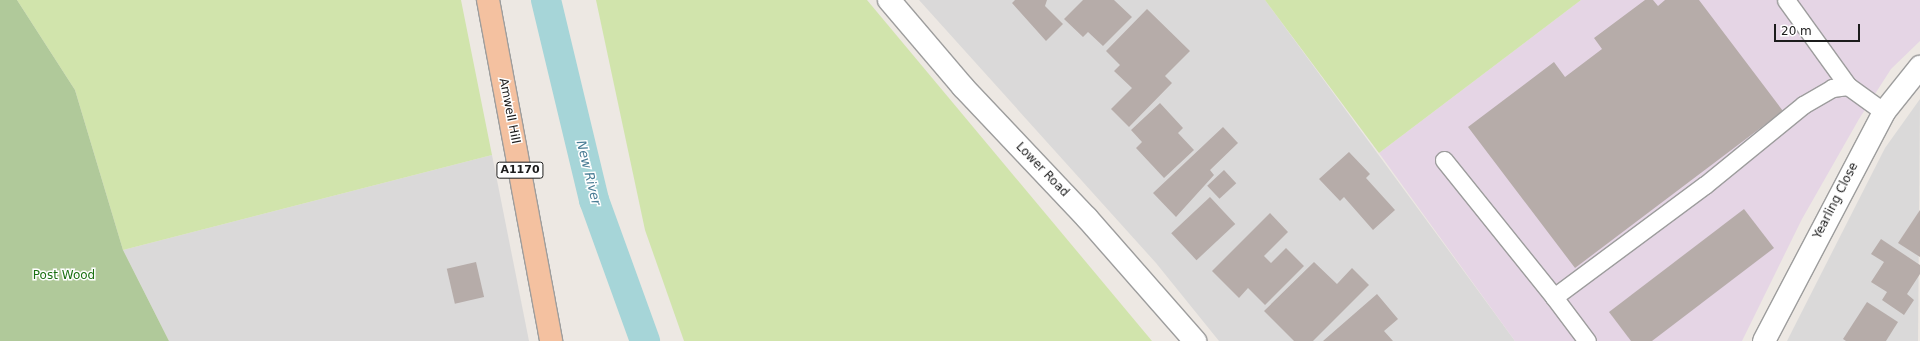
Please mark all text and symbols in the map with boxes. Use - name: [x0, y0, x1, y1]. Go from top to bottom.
- scale bar: [1776, 16, 1862, 42]
- text: 20 m: [1781, 24, 1812, 38]
- street label: Amwell Hill: [496, 77, 522, 145]
- water label: New River: [572, 139, 604, 207]
- street label: Lower Road: [1013, 140, 1071, 200]
- street label: Yearling Close: [1811, 160, 1861, 242]
- road number: A1170: [496, 161, 544, 179]
- park label: Post Wood: [33, 269, 95, 283]

